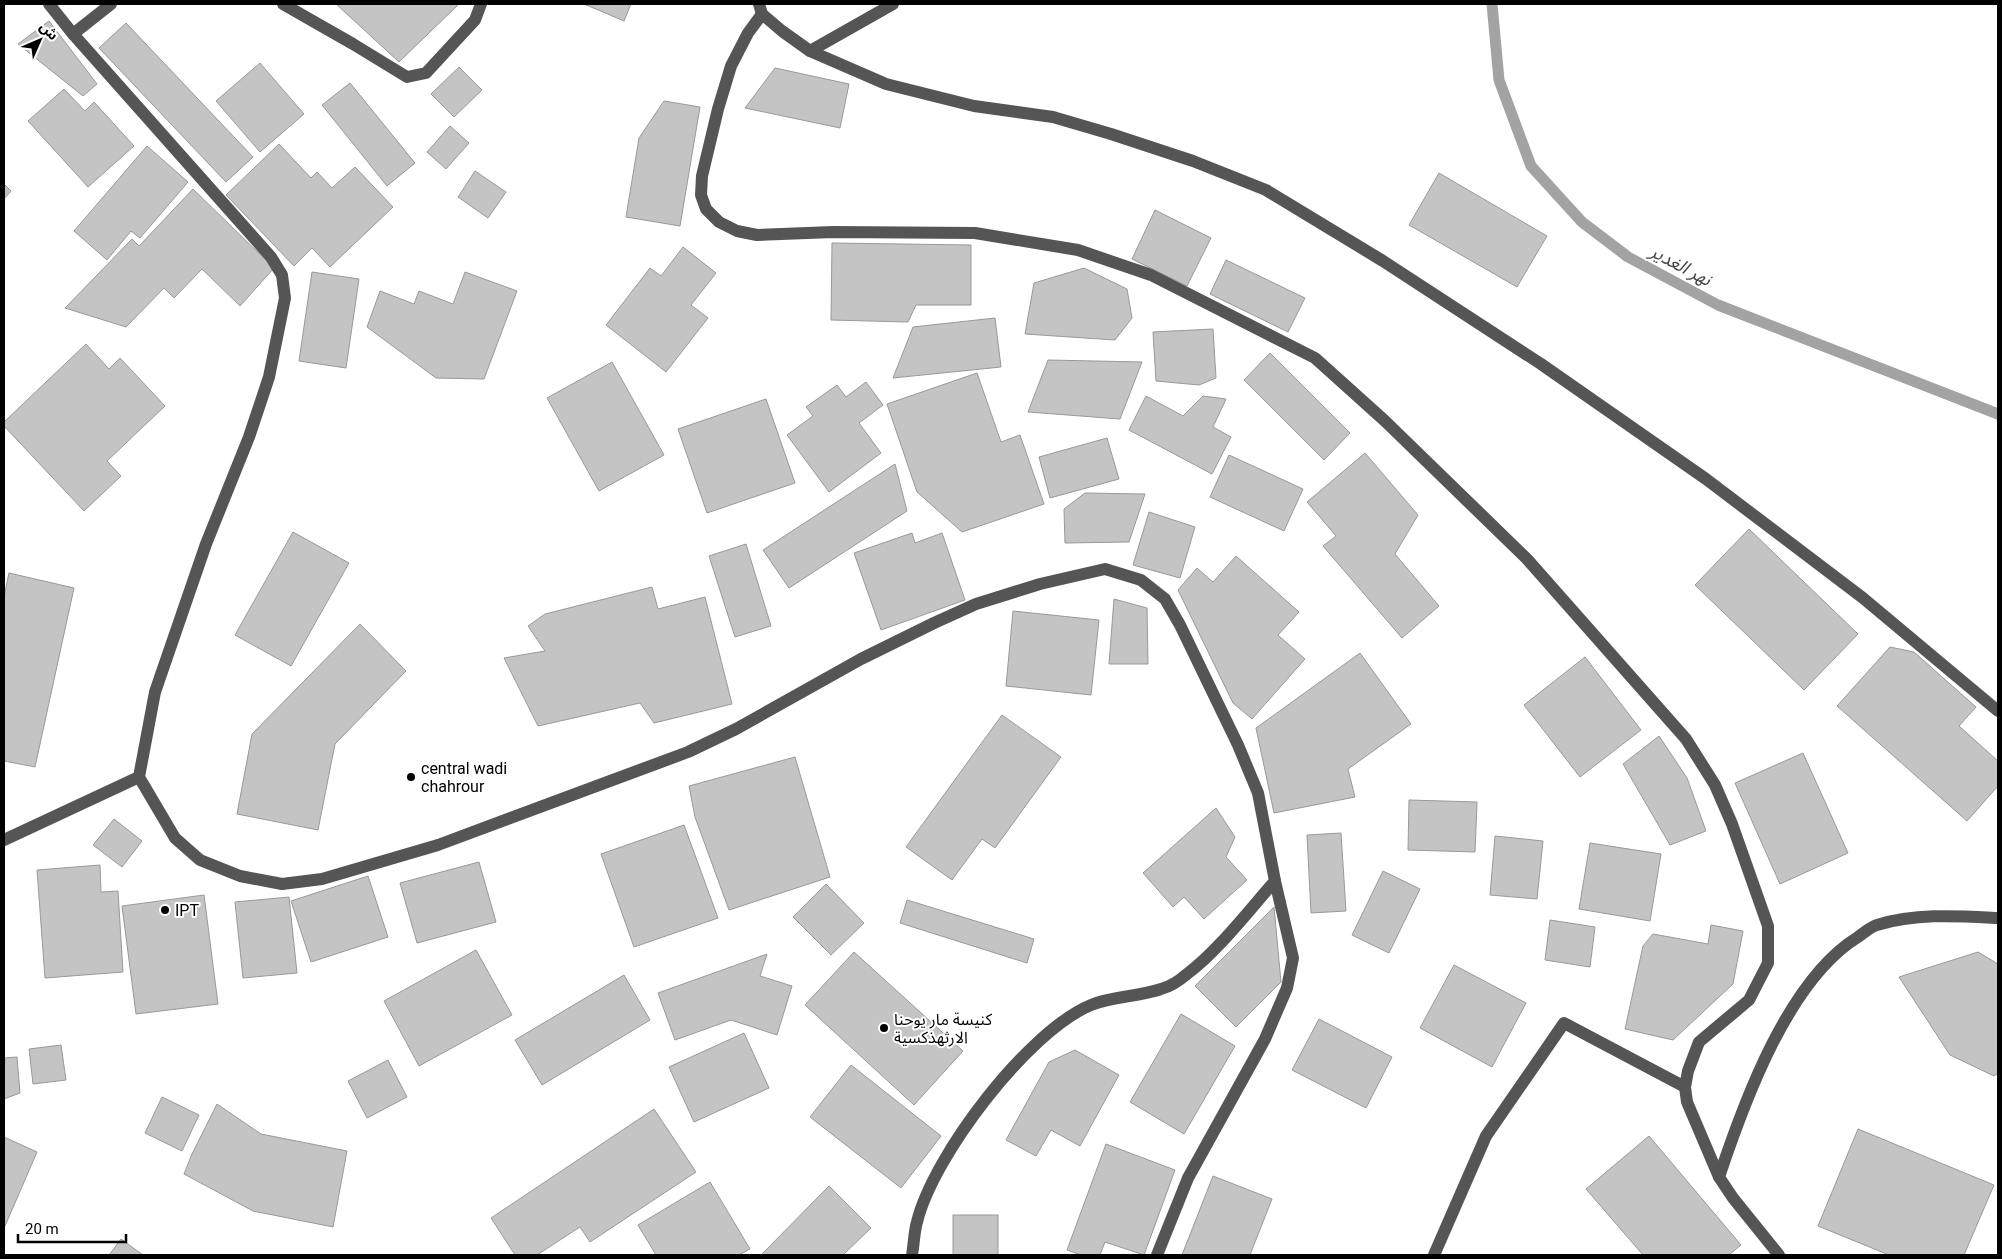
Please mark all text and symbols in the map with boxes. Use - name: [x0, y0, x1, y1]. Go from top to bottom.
- north arrow: [15, 15, 65, 65]
- text: ش: [37, 18, 62, 43]
- water label: نهر الغدير: [1645, 239, 1717, 292]
- place label: central wadi chahrour: [421, 759, 507, 796]
- marker: central wadi chahrour: [405, 771, 417, 783]
- place label: IPT: [175, 901, 199, 920]
- marker: IPT: [159, 904, 171, 916]
- place label: كنيسة مار يوحنا الارثهذكسية: [894, 1010, 993, 1047]
- marker: كنيسة مار يوحنا الارثهذكسية: [878, 1022, 890, 1034]
- scale bar: [18, 1212, 125, 1244]
- text: 20 m: [25, 1220, 59, 1238]

